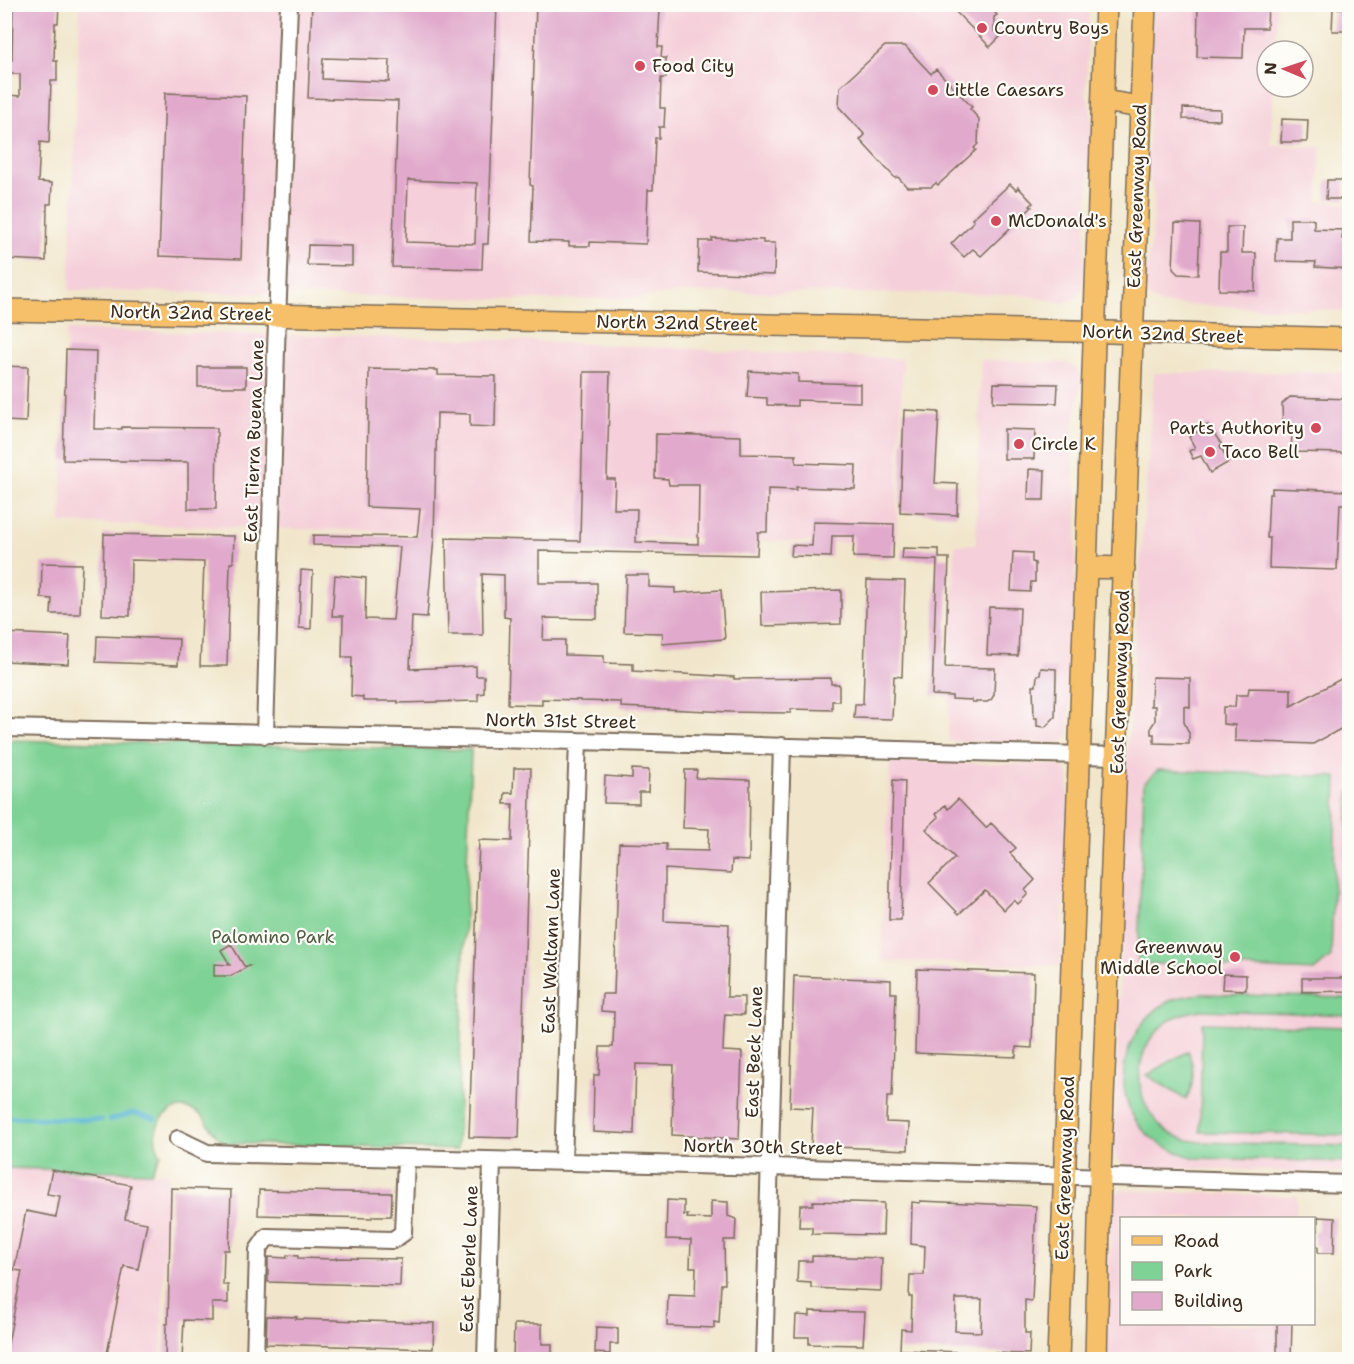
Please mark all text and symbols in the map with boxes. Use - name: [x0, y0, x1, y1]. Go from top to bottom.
- place label: Country Boys: [994, 16, 1109, 40]
- marker: Country Boys: [975, 21, 989, 35]
- north arrow: [1255, 39, 1315, 99]
- place label: Food City: [652, 54, 734, 78]
- marker: Food City: [633, 59, 647, 73]
- text: N: [1260, 62, 1281, 75]
- place label: Little Caesars: [945, 78, 1064, 102]
- marker: Little Caesars: [926, 83, 940, 97]
- street label: East Greenway Road: [1122, 103, 1152, 289]
- place label: McDonald's: [1008, 209, 1107, 233]
- marker: McDonald's: [989, 214, 1003, 228]
- street label: North 32nd Street: [110, 300, 272, 326]
- street label: North 32nd Street: [596, 310, 758, 336]
- street label: North 32nd Street: [1082, 319, 1244, 349]
- street label: East Tierra Buena Lane: [238, 339, 270, 543]
- place label: Parts Authority: [1169, 416, 1304, 440]
- marker: Parts Authority: [1309, 421, 1323, 435]
- place label: Circle K: [1031, 432, 1097, 456]
- marker: Circle K: [1012, 437, 1026, 451]
- place label: Taco Bell: [1222, 440, 1300, 464]
- marker: Taco Bell: [1203, 445, 1217, 459]
- street label: East Greenway Road: [1105, 589, 1135, 775]
- street label: North 31st Street: [485, 708, 637, 734]
- street label: East Waltann Lane: [536, 867, 566, 1035]
- park label: Palomino Park: [211, 925, 335, 949]
- place label: Greenway Middle School: [1100, 935, 1224, 980]
- marker: Greenway Middle School: [1228, 950, 1242, 964]
- street label: East Beck Lane: [740, 985, 768, 1119]
- street label: East Greenway Road: [1050, 1075, 1080, 1261]
- street label: North 30th Street: [683, 1134, 843, 1160]
- street label: East Eberle Lane: [454, 1185, 484, 1333]
- legend: [1120, 1217, 1315, 1325]
- text: Road: [1174, 1229, 1219, 1253]
- text: Park: [1174, 1259, 1213, 1283]
- text: Building: [1174, 1289, 1243, 1313]

